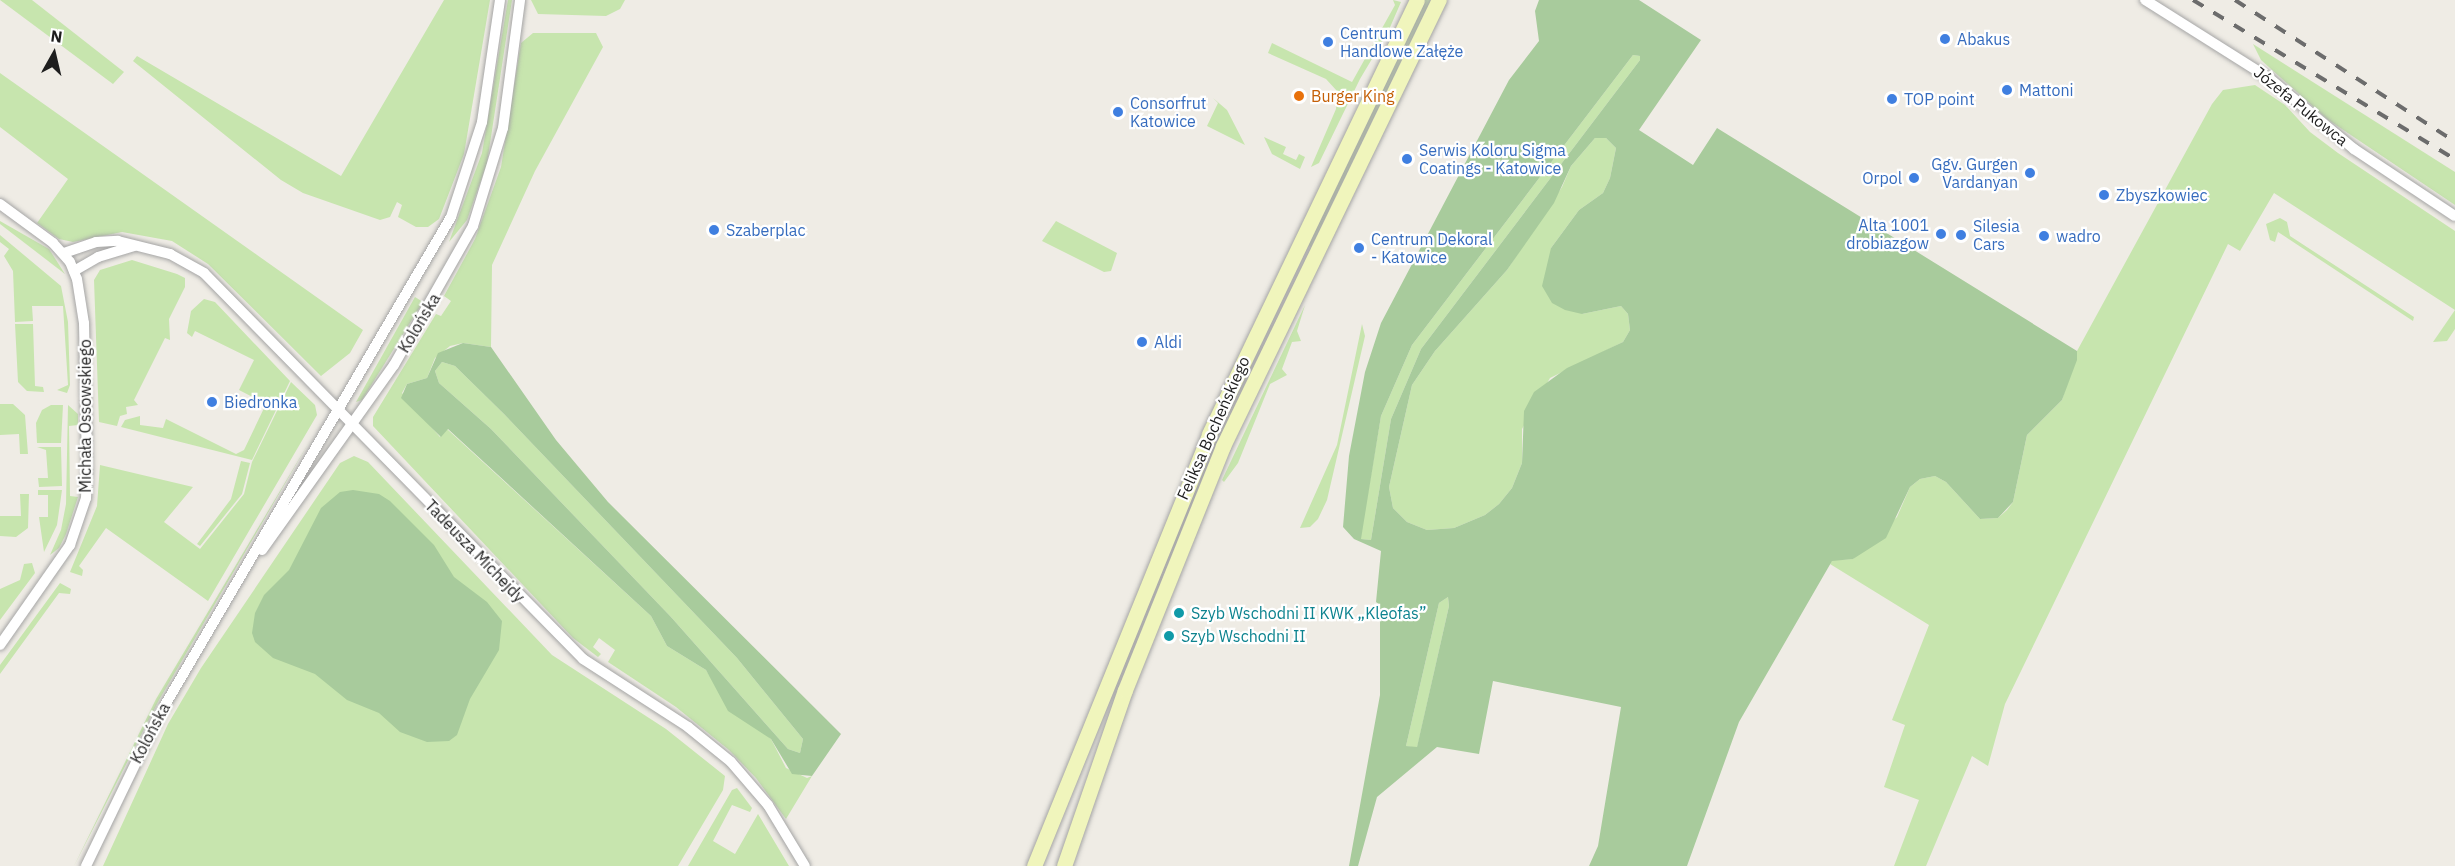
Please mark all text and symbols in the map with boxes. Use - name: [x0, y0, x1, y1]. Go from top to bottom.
- place label: Centrum Handlowe Załęże: [1340, 23, 1463, 61]
- north arrow: [24, 24, 84, 84]
- text: N: [49, 25, 64, 47]
- place label: Abakus: [1957, 29, 2010, 49]
- marker: Abakus: [1938, 32, 1952, 46]
- marker: Centrum Handlowe Załęże: [1321, 35, 1335, 49]
- street label: Józefa Pukowca: [2250, 62, 2352, 150]
- place label: Mattoni: [2019, 80, 2074, 100]
- marker: Mattoni: [2000, 83, 2014, 97]
- place label: Burger King: [1311, 86, 1395, 106]
- marker: Burger King: [1292, 89, 1306, 103]
- place label: TOP point: [1904, 89, 1975, 109]
- marker: TOP point: [1885, 92, 1899, 106]
- place label: Consorfrut Katowice: [1130, 93, 1206, 131]
- marker: Consorfrut Katowice: [1111, 105, 1125, 119]
- place label: Serwis Koloru Sigma Coatings - Katowice: [1419, 140, 1566, 178]
- marker: Serwis Koloru Sigma Coatings - Katowice: [1400, 152, 1414, 166]
- place label: Ggv. Gurgen Vardanyan: [1931, 154, 2018, 192]
- marker: Ggv. Gurgen Vardanyan: [2023, 166, 2037, 180]
- place label: Orpol: [1862, 168, 1902, 188]
- marker: Orpol: [1907, 171, 1921, 185]
- place label: Zbyszkowiec: [2116, 185, 2208, 205]
- marker: Zbyszkowiec: [2097, 188, 2111, 202]
- place label: Alta 1001 drobiazgow: [1846, 215, 1929, 253]
- place label: Silesia Cars: [1973, 216, 2020, 254]
- place label: Szaberplac: [726, 220, 805, 240]
- marker: Szaberplac: [707, 223, 721, 237]
- place label: wadro: [2056, 226, 2101, 246]
- marker: Alta 1001 drobiazgow: [1934, 227, 1948, 241]
- marker: Silesia Cars: [1954, 228, 1968, 242]
- place label: Centrum Dekoral - Katowice: [1371, 229, 1492, 267]
- marker: wadro: [2037, 229, 2051, 243]
- marker: Centrum Dekoral - Katowice: [1352, 241, 1366, 255]
- street label: Kolońska: [394, 290, 444, 356]
- place label: Aldi: [1154, 332, 1182, 352]
- marker: Aldi: [1135, 335, 1149, 349]
- street label: Michała Ossowskiego: [75, 339, 95, 493]
- street label: Feliksa Bocheńskiego: [1173, 353, 1253, 503]
- place label: Biedronka: [224, 392, 297, 412]
- marker: Biedronka: [205, 395, 219, 409]
- street label: Tadeusza Michejdy: [421, 496, 529, 606]
- place label: Szyb Wschodni II KWK „Kleofas”: [1191, 603, 1426, 623]
- marker: Szyb Wschodni II KWK „Kleofas”: [1172, 606, 1186, 620]
- place label: Szyb Wschodni II: [1181, 626, 1306, 646]
- marker: Szyb Wschodni II: [1162, 629, 1176, 643]
- street label: Kolońska: [126, 699, 174, 767]

